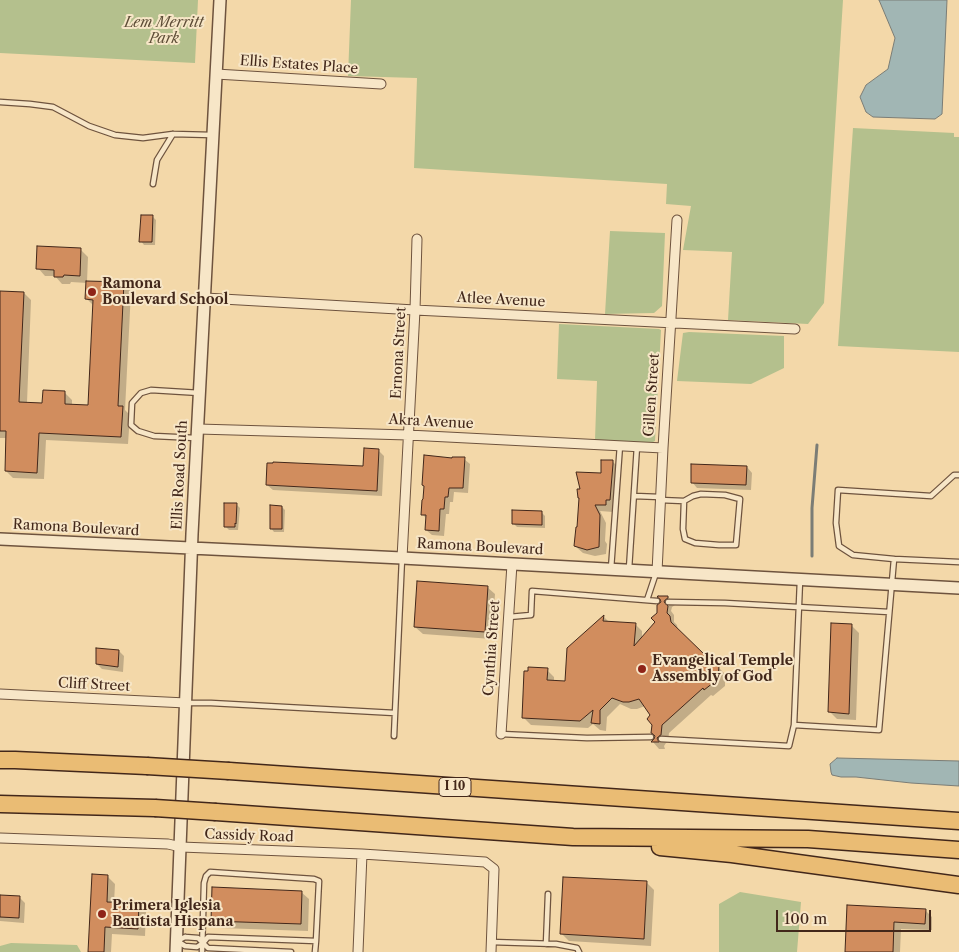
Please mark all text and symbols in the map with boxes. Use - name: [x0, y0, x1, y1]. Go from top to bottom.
- park label: Lem Merritt Park: [124, 15, 204, 48]
- street label: Ellis Estates Place: [239, 52, 359, 78]
- place label: Ramona Boulevard School: [102, 276, 229, 308]
- marker: Ramona Boulevard School: [86, 286, 98, 298]
- street label: Atlee Avenue: [456, 289, 546, 311]
- street label: Ernona Street: [388, 306, 410, 400]
- street label: Gillen Street: [641, 353, 663, 437]
- street label: Akra Avenue: [388, 411, 474, 433]
- street label: Ellis Road South: [169, 420, 191, 530]
- street label: Ramona Boulevard: [12, 516, 140, 540]
- street label: Ramona Boulevard: [416, 535, 544, 559]
- street label: Cynthia Street: [480, 599, 504, 697]
- place label: Evangelical Temple Assembly of God: [652, 653, 793, 686]
- marker: Evangelical Temple Assembly of God: [636, 663, 648, 675]
- street label: Cliff Street: [57, 675, 131, 695]
- road number: I 10: [439, 778, 471, 796]
- street label: Cassidy Road: [204, 826, 294, 846]
- place label: Primera Iglesia Bautista Hispana: [112, 898, 234, 930]
- scale bar: [779, 900, 934, 932]
- marker: Primera Iglesia Bautista Hispana: [96, 908, 108, 920]
- text: 100 m: [784, 909, 827, 928]

